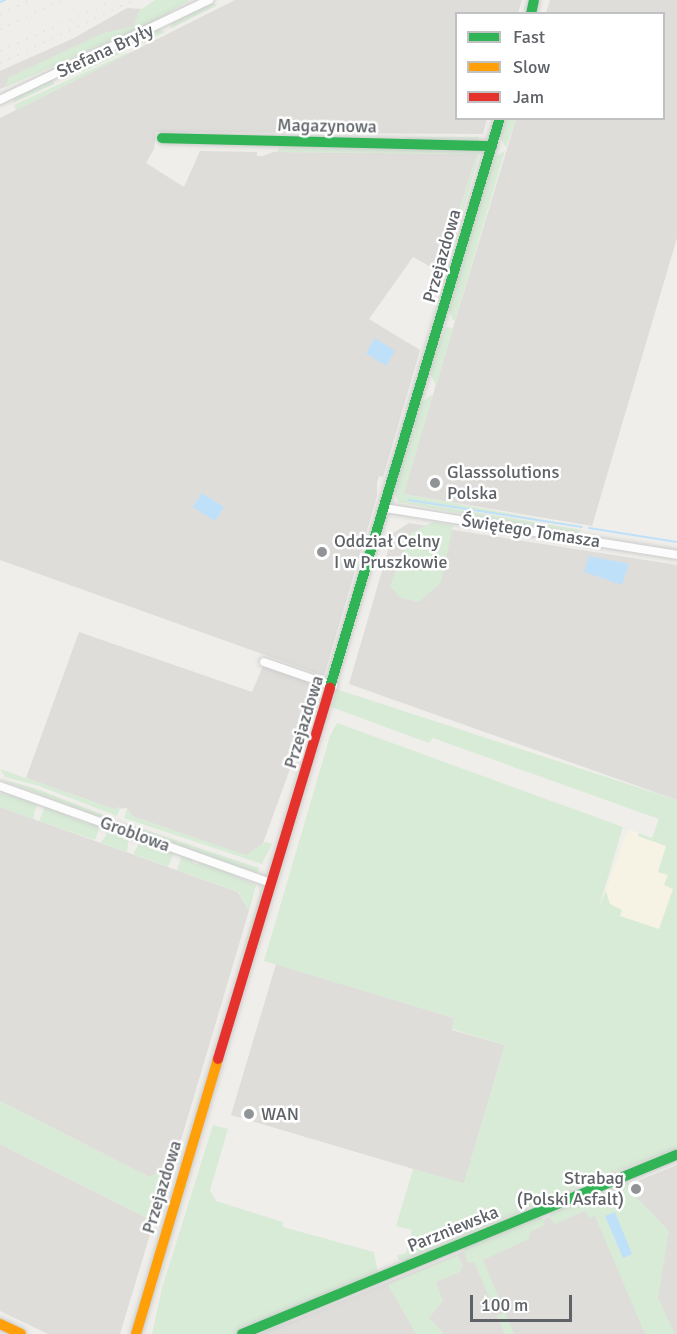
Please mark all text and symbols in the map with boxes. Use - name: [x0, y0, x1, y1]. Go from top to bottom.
- legend: [455, 12, 665, 120]
- street label: Stefana Bryły: [53, 19, 157, 83]
- text: Fast: [513, 26, 545, 48]
- text: Slow: [513, 56, 550, 78]
- text: Jam: [513, 86, 544, 108]
- street label: Magazynowa: [277, 114, 377, 138]
- street label: Przejazdowa: [418, 207, 466, 305]
- place label: Glasssolutions Polska: [447, 462, 559, 504]
- marker: Glasssolutions Polska: [428, 476, 442, 490]
- street label: Świętego Tomasza: [460, 509, 602, 553]
- place label: Oddział Celny I w Pruszkowie: [334, 531, 448, 574]
- marker: Oddział Celny I w Pruszkowie: [315, 545, 329, 559]
- street label: Przejazdowa: [280, 673, 328, 771]
- street label: Groblowa: [97, 811, 173, 857]
- place label: WAN: [261, 1103, 299, 1125]
- marker: WAN: [242, 1107, 256, 1121]
- street label: Przejazdowa: [138, 1138, 186, 1236]
- place label: Strabag (Polski Asfalt): [517, 1168, 624, 1210]
- marker: Strabag (Polski Asfalt): [629, 1182, 643, 1196]
- street label: Parzniewska: [404, 1201, 502, 1257]
- scale bar: [473, 1283, 575, 1321]
- text: 100 m: [481, 1294, 528, 1316]

